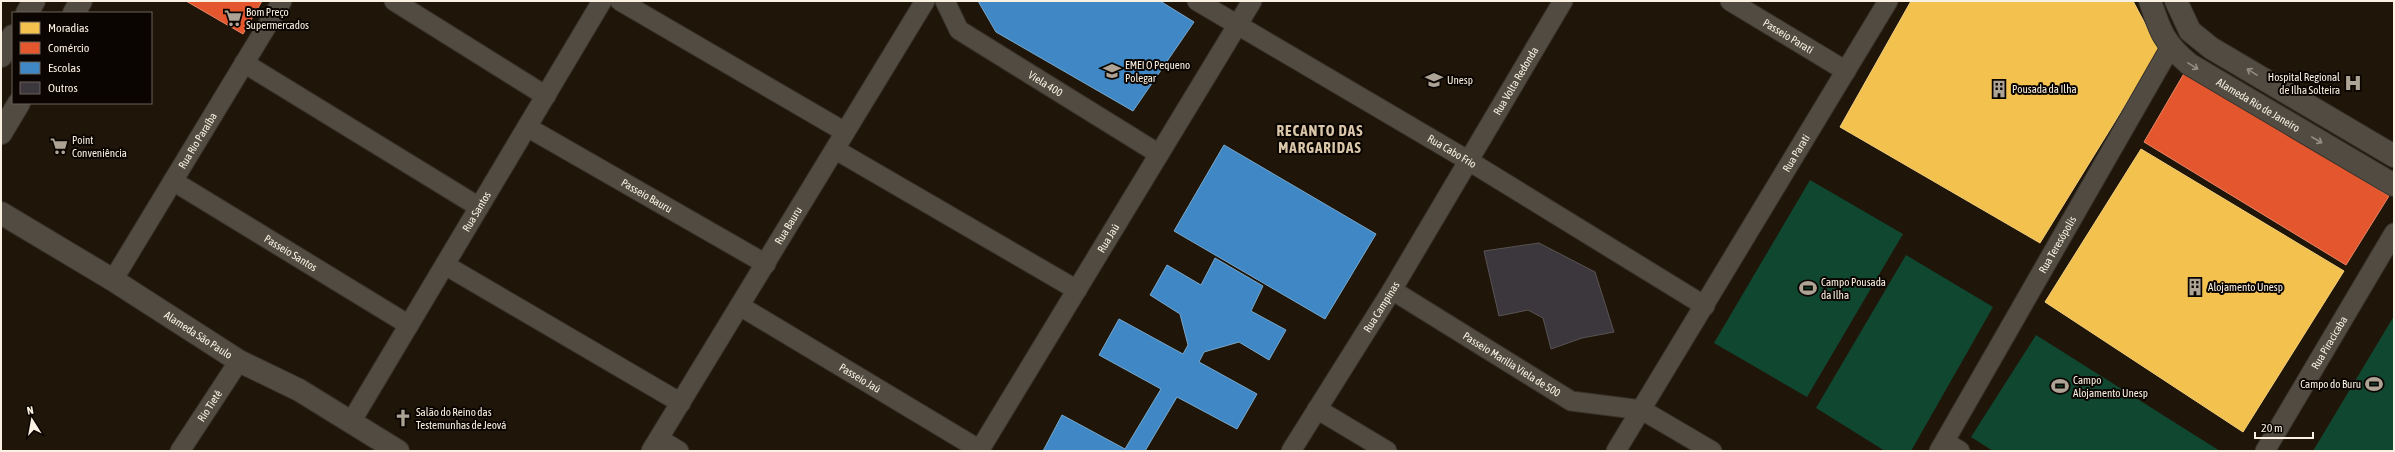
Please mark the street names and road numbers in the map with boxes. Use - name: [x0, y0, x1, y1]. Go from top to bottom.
- street label: Passeio Parati: [1761, 16, 1815, 56]
- street label: Rua Volta Redonda: [1491, 45, 1540, 117]
- street label: Viela 400: [1026, 69, 1065, 99]
- street label: Alameda Rio de Janeiro: [2215, 76, 2302, 134]
- street label: Rua Rio Paraíba: [176, 110, 219, 171]
- street label: Rua Cabo Frio: [1426, 132, 1479, 170]
- street label: Rua Parati: [1780, 132, 1812, 174]
- street label: Passeio Bauru: [619, 176, 674, 215]
- street label: Rua Santos: [460, 189, 493, 234]
- street label: Rua Bauru: [772, 205, 804, 246]
- street label: Rua Teresópolis: [2036, 214, 2078, 275]
- street label: Rua Jaú: [1095, 222, 1121, 255]
- street label: Passeio Santos: [262, 232, 319, 274]
- street label: Rua Campinas: [1361, 279, 1402, 335]
- street label: Alameda São Paulo: [162, 309, 235, 361]
- street label: Rua Piracicaba: [2309, 314, 2349, 371]
- street label: Passeio Marilia Viela de 500: [1461, 330, 1563, 399]
- street label: Passeio Jaú: [837, 361, 883, 395]
- street label: Rio Tietê: [195, 388, 224, 424]

